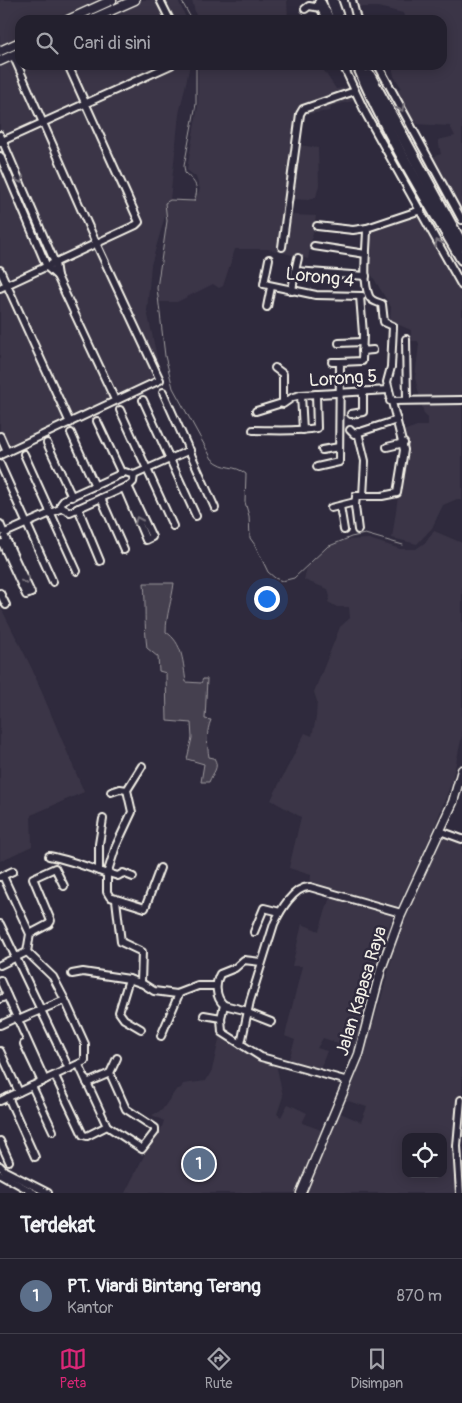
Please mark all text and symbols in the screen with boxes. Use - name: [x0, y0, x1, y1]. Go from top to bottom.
- search box: [15, 15, 447, 70]
- icon: search: [33, 29, 61, 57]
- text: Cari di sini: [73, 31, 150, 55]
- one-way arrow: [395, 103, 405, 112]
- one-way arrow: [13, 175, 24, 184]
- one-way arrow: [434, 240, 444, 249]
- street label: Lorong 4: [284, 262, 356, 293]
- street label: Lorong 5: [308, 365, 378, 392]
- one-way arrow: [133, 516, 144, 525]
- one-way arrow: [19, 576, 30, 585]
- your location: [254, 586, 280, 612]
- street label: Jalan Kapasa Raya: [331, 923, 392, 1059]
- map controls: [402, 1133, 447, 1178]
- button: locate: [402, 1133, 447, 1178]
- pin: 1: [183, 1145, 215, 1183]
- text: Terdekat: [20, 1212, 95, 1239]
- text: PT. Viardi Bintang Terang: [67, 1274, 261, 1298]
- text: 1: [33, 1286, 39, 1306]
- text: 870 m: [397, 1286, 442, 1306]
- text: Kantor: [67, 1298, 113, 1318]
- tab: Peta: [59, 1345, 87, 1392]
- tab: Rute: [205, 1345, 233, 1392]
- tab: Disimpan: [350, 1345, 403, 1392]

